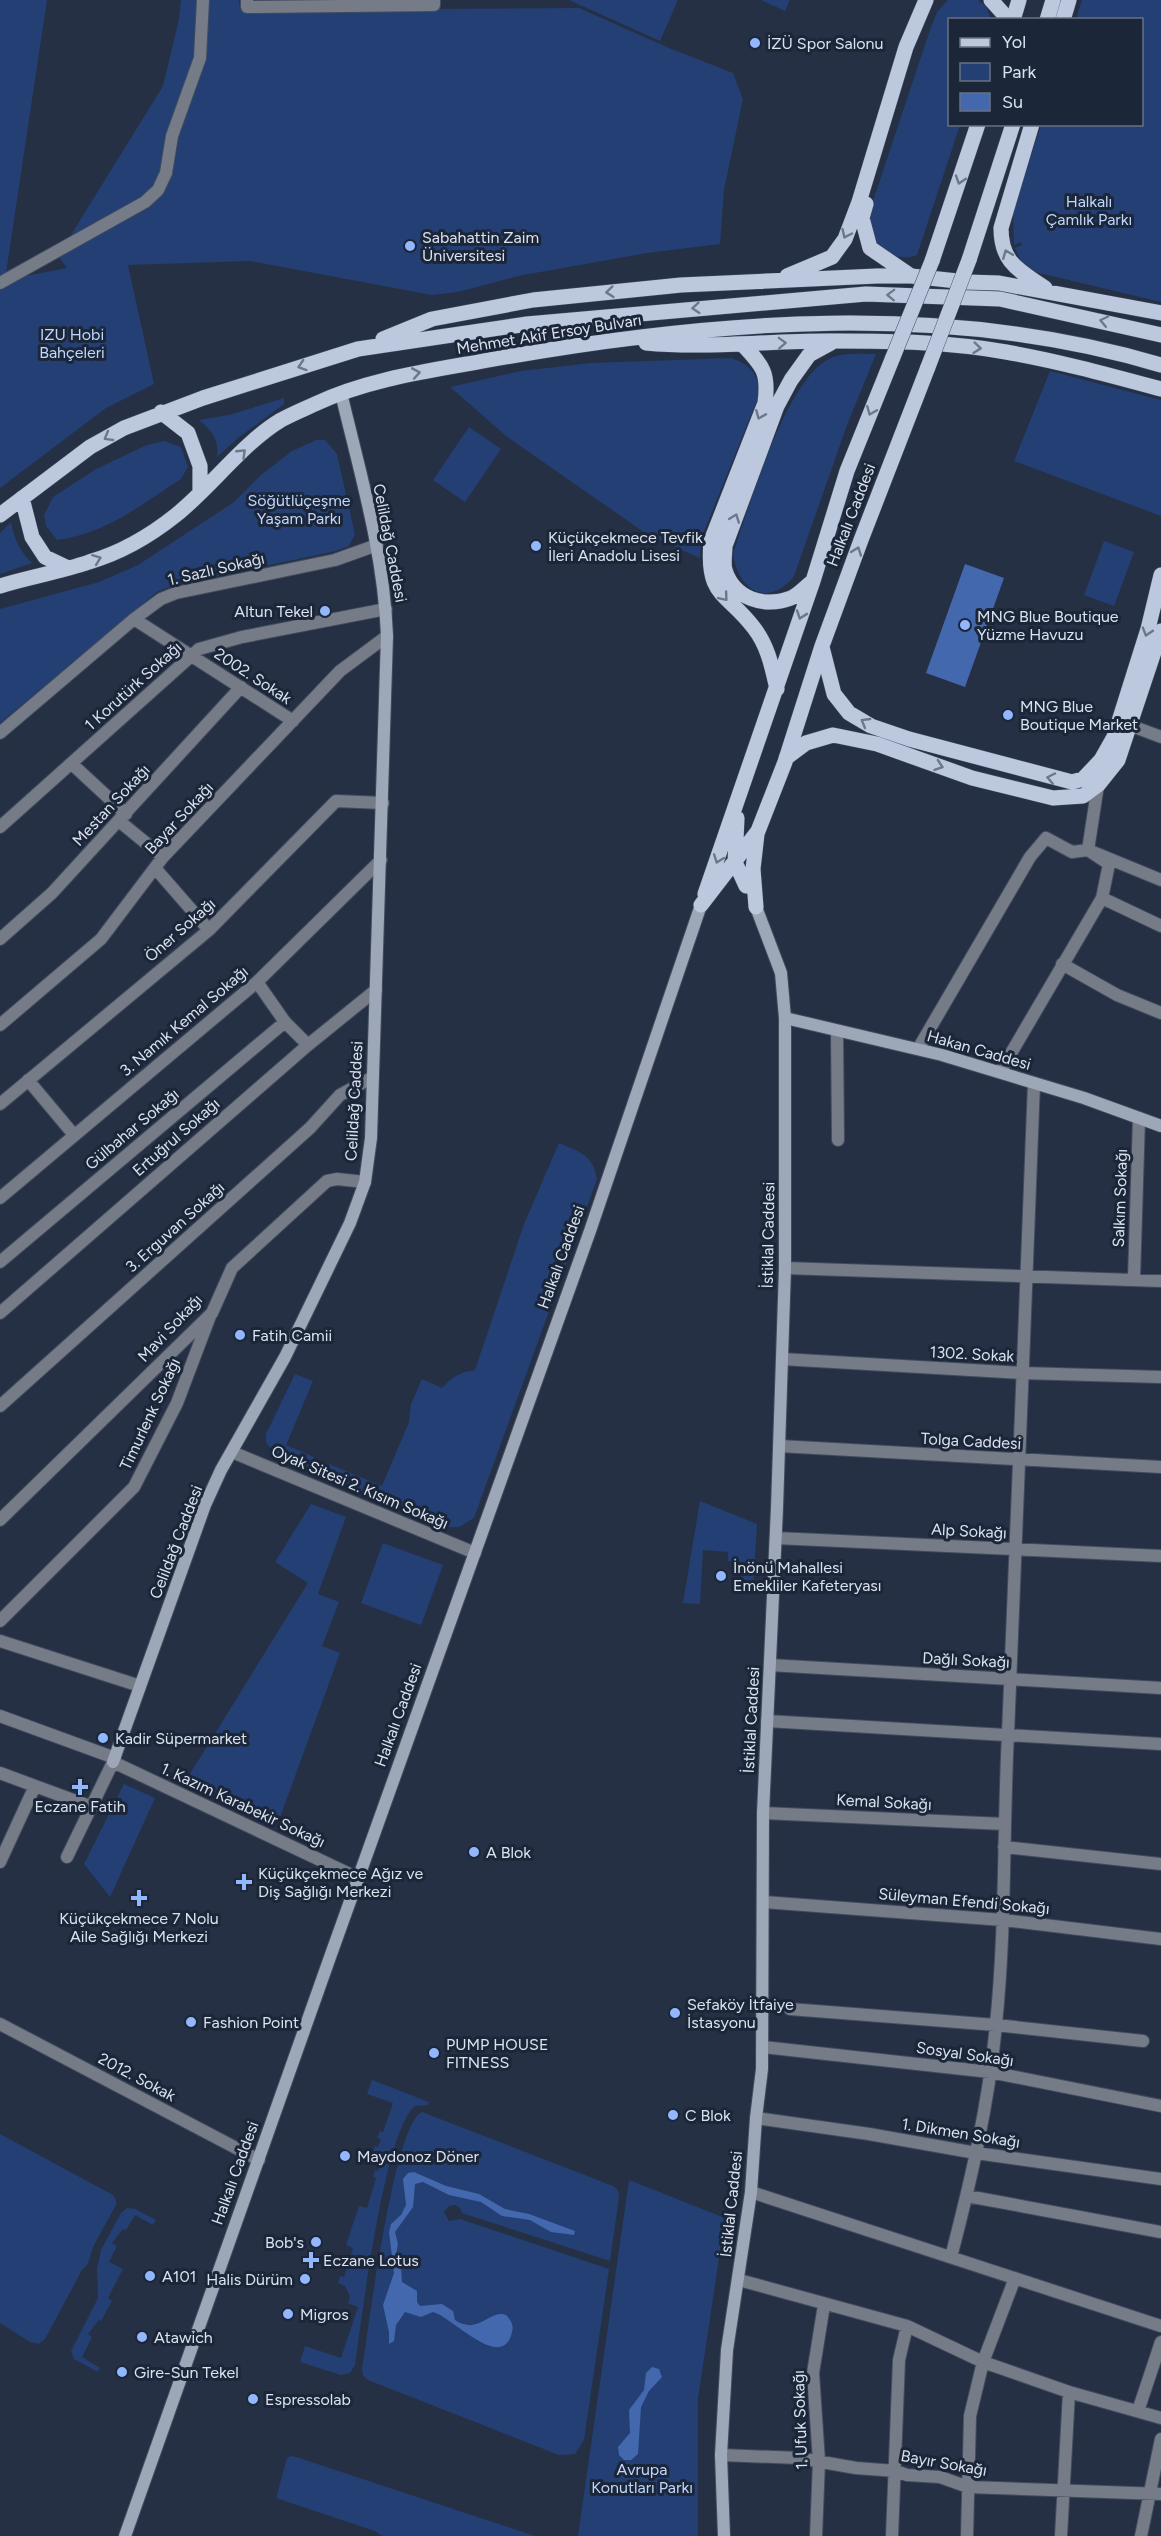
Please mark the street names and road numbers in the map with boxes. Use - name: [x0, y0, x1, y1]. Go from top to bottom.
- street label: Mehmet Akif Ersoy Bulvarı: [455, 310, 643, 358]
- street label: Halkalı Caddesi: [823, 461, 879, 569]
- street label: Celildağ Caddesi: [369, 482, 411, 604]
- street label: 1. Sazlı Sokağı: [166, 549, 266, 589]
- street label: 1 Korutürk Sokağı: [81, 638, 185, 734]
- street label: 2002. Sokak: [211, 644, 295, 708]
- street label: Mestan Sokağı: [68, 760, 154, 850]
- street label: Bayar Sokağı: [141, 778, 217, 858]
- street label: Öner Sokağı: [141, 894, 219, 966]
- street label: 3. Namık Kemal Sokağı: [116, 962, 252, 1080]
- street label: Hakan Caddesi: [925, 1026, 1033, 1074]
- street label: Celildağ Caddesi: [341, 1040, 367, 1162]
- street label: Gülbahar Sokağı: [81, 1084, 183, 1174]
- street label: Ertuğrul Sokağı: [129, 1094, 223, 1180]
- street label: Salkım Sokağı: [1109, 1148, 1131, 1248]
- street label: 3. Erguvan Sokağı: [122, 1178, 228, 1276]
- street label: İstiklal Caddesi: [758, 1181, 778, 1289]
- street label: Halkalı Caddesi: [533, 1203, 589, 1311]
- street label: Mavi Sokağı: [134, 1290, 206, 1366]
- street label: 1302. Sokak: [929, 1342, 1015, 1366]
- street label: Timurlenk Sokağı: [116, 1355, 184, 1473]
- street label: Tolga Caddesi: [920, 1429, 1022, 1453]
- street label: Oyak Sitesi 2. Kısım Sokağı: [269, 1441, 451, 1533]
- street label: Celildağ Caddesi: [146, 1482, 206, 1602]
- street label: Alp Sokağı: [931, 1520, 1007, 1542]
- street label: Dağlı Sokağı: [922, 1648, 1010, 1672]
- street label: Halkalı Caddesi: [370, 1661, 426, 1769]
- street label: İstiklal Caddesi: [739, 1666, 763, 1774]
- street label: 1. Kazım Karabekir Sokağı: [158, 1759, 328, 1851]
- street label: Kemal Sokağı: [836, 1790, 932, 1814]
- street label: Süleyman Efendi Sokağı: [878, 1884, 1050, 1918]
- street label: Sosyal Sokağı: [915, 2038, 1015, 2070]
- street label: 2012. Sokak: [95, 2049, 179, 2105]
- street label: 1. Dikmen Sokağı: [900, 2114, 1022, 2152]
- street label: Halkalı Caddesi: [207, 2119, 263, 2227]
- street label: İstiklal Caddesi: [716, 2150, 746, 2258]
- street label: 1. Ufuk Sokağı: [789, 2370, 811, 2470]
- street label: Bayır Sokağı: [899, 2446, 989, 2480]

